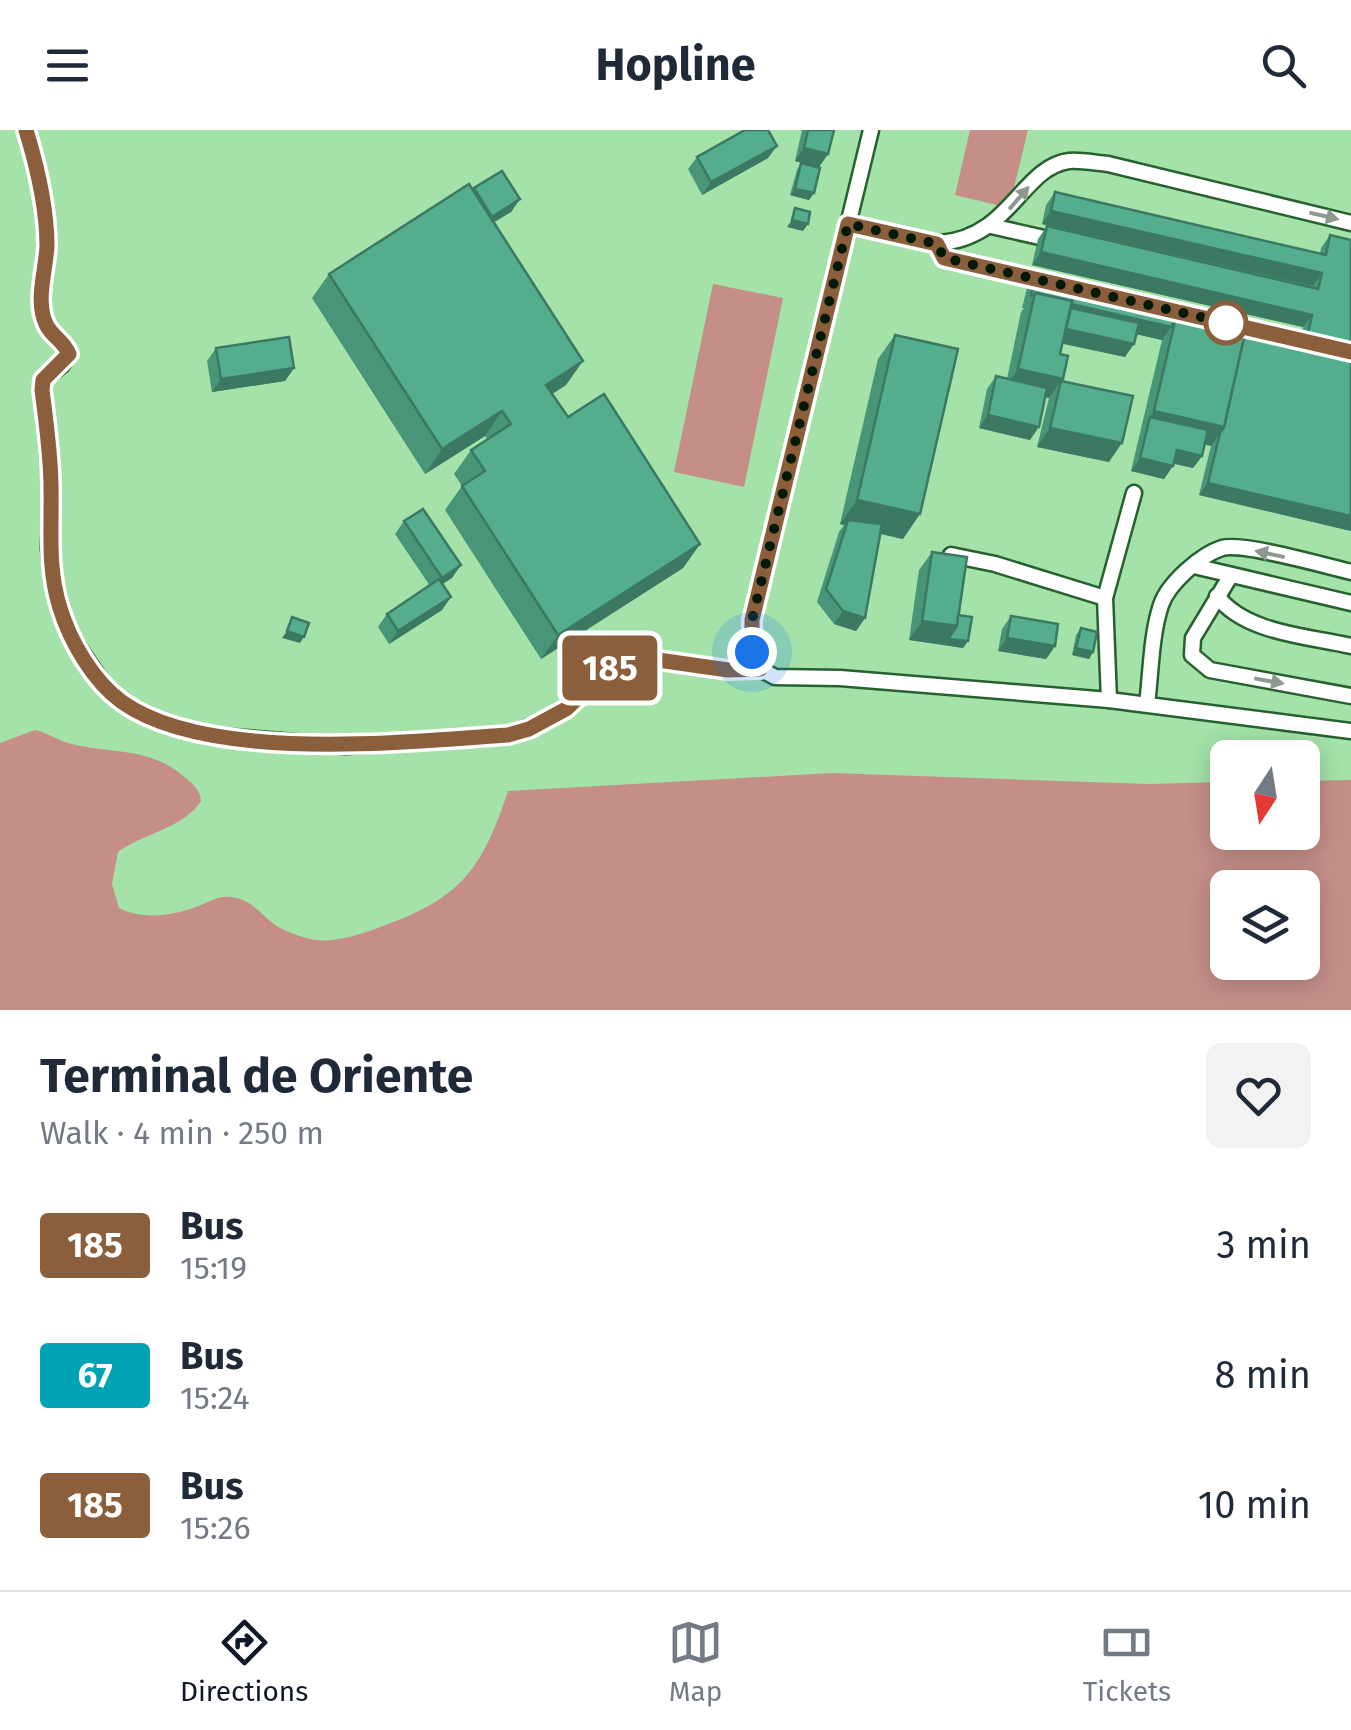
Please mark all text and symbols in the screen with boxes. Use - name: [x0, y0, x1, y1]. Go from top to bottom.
- icon: menu: [40, 38, 95, 93]
- text: Hopline: [596, 38, 755, 92]
- icon: search: [1256, 38, 1311, 93]
- one-way arrow: [1008, 186, 1030, 211]
- one-way arrow: [1309, 209, 1340, 224]
- unlabelled marker: [1205, 302, 1247, 344]
- one-way arrow: [1254, 546, 1285, 561]
- your location: [727, 627, 777, 677]
- line badge: 185: [552, 636, 668, 700]
- text: 185: [582, 647, 638, 689]
- one-way arrow: [1254, 674, 1285, 689]
- north arrow: [1210, 740, 1320, 850]
- map controls: [1210, 740, 1320, 980]
- button: layers: [1210, 870, 1320, 980]
- button: heart: [1206, 1043, 1311, 1148]
- text: Terminal de Oriente: [40, 1047, 473, 1105]
- text: Walk · 4 min · 250 m: [40, 1114, 324, 1152]
- text: Bus: [180, 1203, 244, 1249]
- text: 3 min: [1216, 1222, 1311, 1268]
- text: 185: [67, 1224, 123, 1266]
- text: 15:19: [180, 1249, 247, 1287]
- text: Bus: [180, 1333, 244, 1379]
- text: 8 min: [1214, 1352, 1311, 1398]
- text: 67: [77, 1354, 113, 1396]
- text: 15:24: [180, 1379, 250, 1417]
- text: Bus: [180, 1463, 244, 1509]
- text: 10 min: [1198, 1482, 1311, 1528]
- text: 185: [67, 1484, 123, 1526]
- text: 15:26: [180, 1509, 250, 1547]
- tab: Directions: [180, 1615, 308, 1708]
- tab: Map: [668, 1615, 723, 1708]
- tab: Tickets: [1083, 1615, 1171, 1708]

